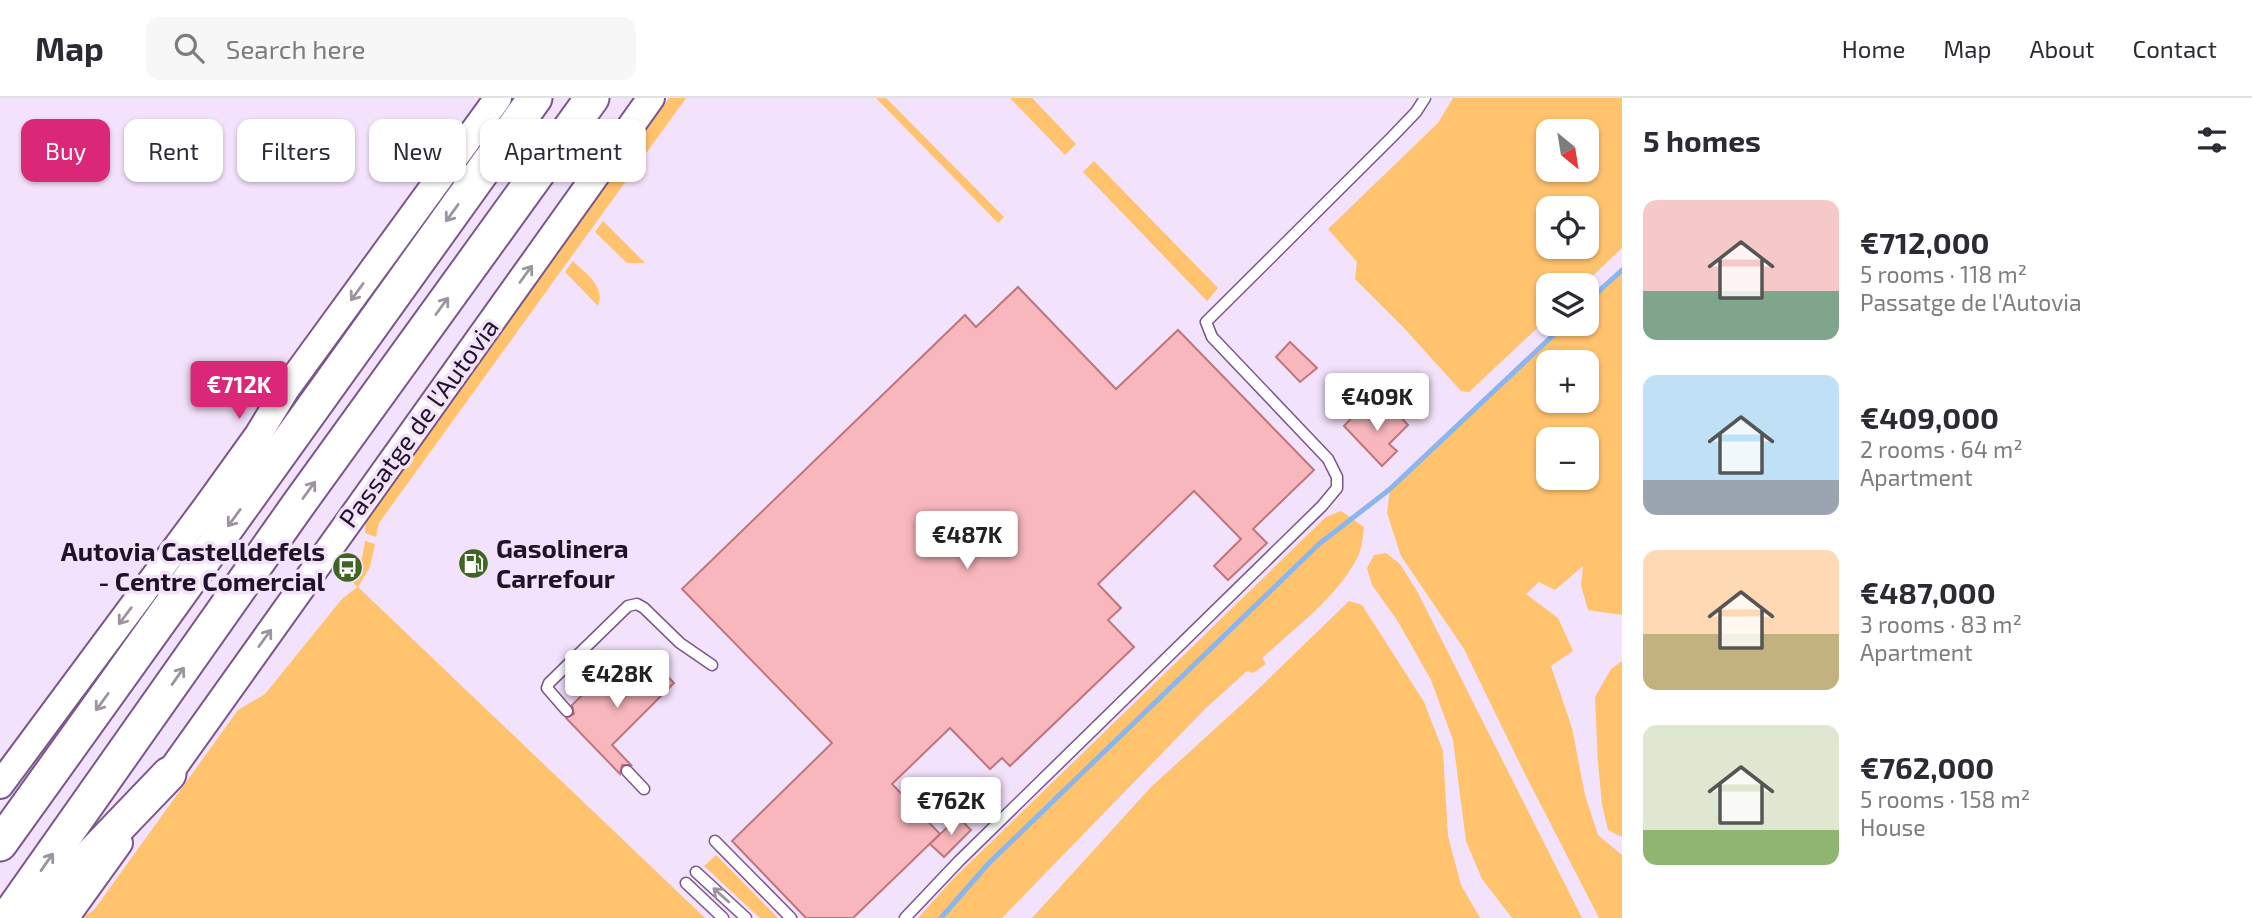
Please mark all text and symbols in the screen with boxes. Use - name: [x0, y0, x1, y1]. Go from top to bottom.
- search box: [146, 17, 636, 80]
- text: Map: [35, 28, 104, 68]
- icon: search: [170, 29, 208, 67]
- text: Search here: [226, 33, 365, 64]
- text: Home: [1842, 34, 1905, 63]
- text: Map: [1943, 34, 1991, 63]
- text: About: [2029, 34, 2095, 63]
- text: Contact: [2133, 34, 2217, 63]
- chip: Buy: [21, 119, 110, 182]
- chip: Rent: [124, 119, 223, 182]
- chip: Filters: [237, 119, 355, 182]
- chip: New: [369, 119, 466, 182]
- chip: Apartment: [480, 119, 646, 182]
- north arrow: [1536, 119, 1600, 182]
- map controls: [1536, 119, 1599, 490]
- icon: filters: [2193, 121, 2231, 159]
- text: 5 homes: [1643, 122, 1761, 158]
- button: locate: [1536, 196, 1599, 259]
- one-way arrow: [445, 203, 459, 222]
- text: €712,000: [1860, 224, 1990, 260]
- icon: home: [1699, 228, 1783, 312]
- text: 5 rooms · 118 m²: [1860, 260, 2027, 288]
- one-way arrow: [518, 265, 533, 284]
- button: layers: [1536, 273, 1599, 336]
- one-way arrow: [350, 282, 364, 301]
- text: Passatge de l'Autovia: [1860, 288, 2082, 316]
- one-way arrow: [435, 297, 449, 316]
- street label: Passatge de l'Autovia: [332, 312, 504, 533]
- button: +: [1536, 350, 1599, 413]
- pin: €712K: [190, 362, 288, 421]
- text: €712K: [207, 370, 271, 398]
- pin: €409K: [1328, 374, 1426, 433]
- text: €409K: [1341, 382, 1413, 410]
- text: €409,000: [1860, 399, 1999, 435]
- icon: home: [1699, 403, 1783, 487]
- button: −: [1536, 427, 1599, 490]
- text: 2 rooms · 64 m²: [1860, 435, 2023, 463]
- text: Apartment: [1860, 463, 1973, 491]
- one-way arrow: [302, 481, 316, 500]
- one-way arrow: [227, 508, 241, 527]
- pin: €487K: [918, 512, 1016, 571]
- text: €487K: [932, 520, 1002, 548]
- place label: Gasolinera Carrefour: [496, 532, 629, 593]
- place label: Autovia Castelldefels - Centre Comercial: [61, 535, 325, 596]
- fuel station icon: Gasolinera Carrefour: [456, 547, 490, 581]
- bus stop icon: Autovia Castelldefels - Centre Comercial: [331, 550, 365, 584]
- text: €487,000: [1860, 574, 1996, 610]
- icon: home: [1699, 578, 1783, 662]
- one-way arrow: [118, 606, 132, 625]
- text: 3 rooms · 83 m²: [1860, 610, 2022, 638]
- one-way arrow: [258, 629, 272, 648]
- text: Apartment: [1860, 638, 1973, 666]
- pin: €428K: [568, 650, 666, 710]
- text: €428K: [581, 659, 653, 687]
- one-way arrow: [171, 667, 185, 686]
- one-way arrow: [94, 693, 109, 711]
- text: €762,000: [1860, 749, 1994, 785]
- icon: home: [1699, 753, 1783, 837]
- pin: €762K: [902, 778, 1000, 837]
- text: 5 rooms · 158 m²: [1860, 785, 2030, 813]
- text: €762K: [917, 786, 985, 814]
- text: House: [1860, 813, 1926, 841]
- one-way arrow: [40, 853, 54, 872]
- one-way arrow: [712, 887, 730, 903]

